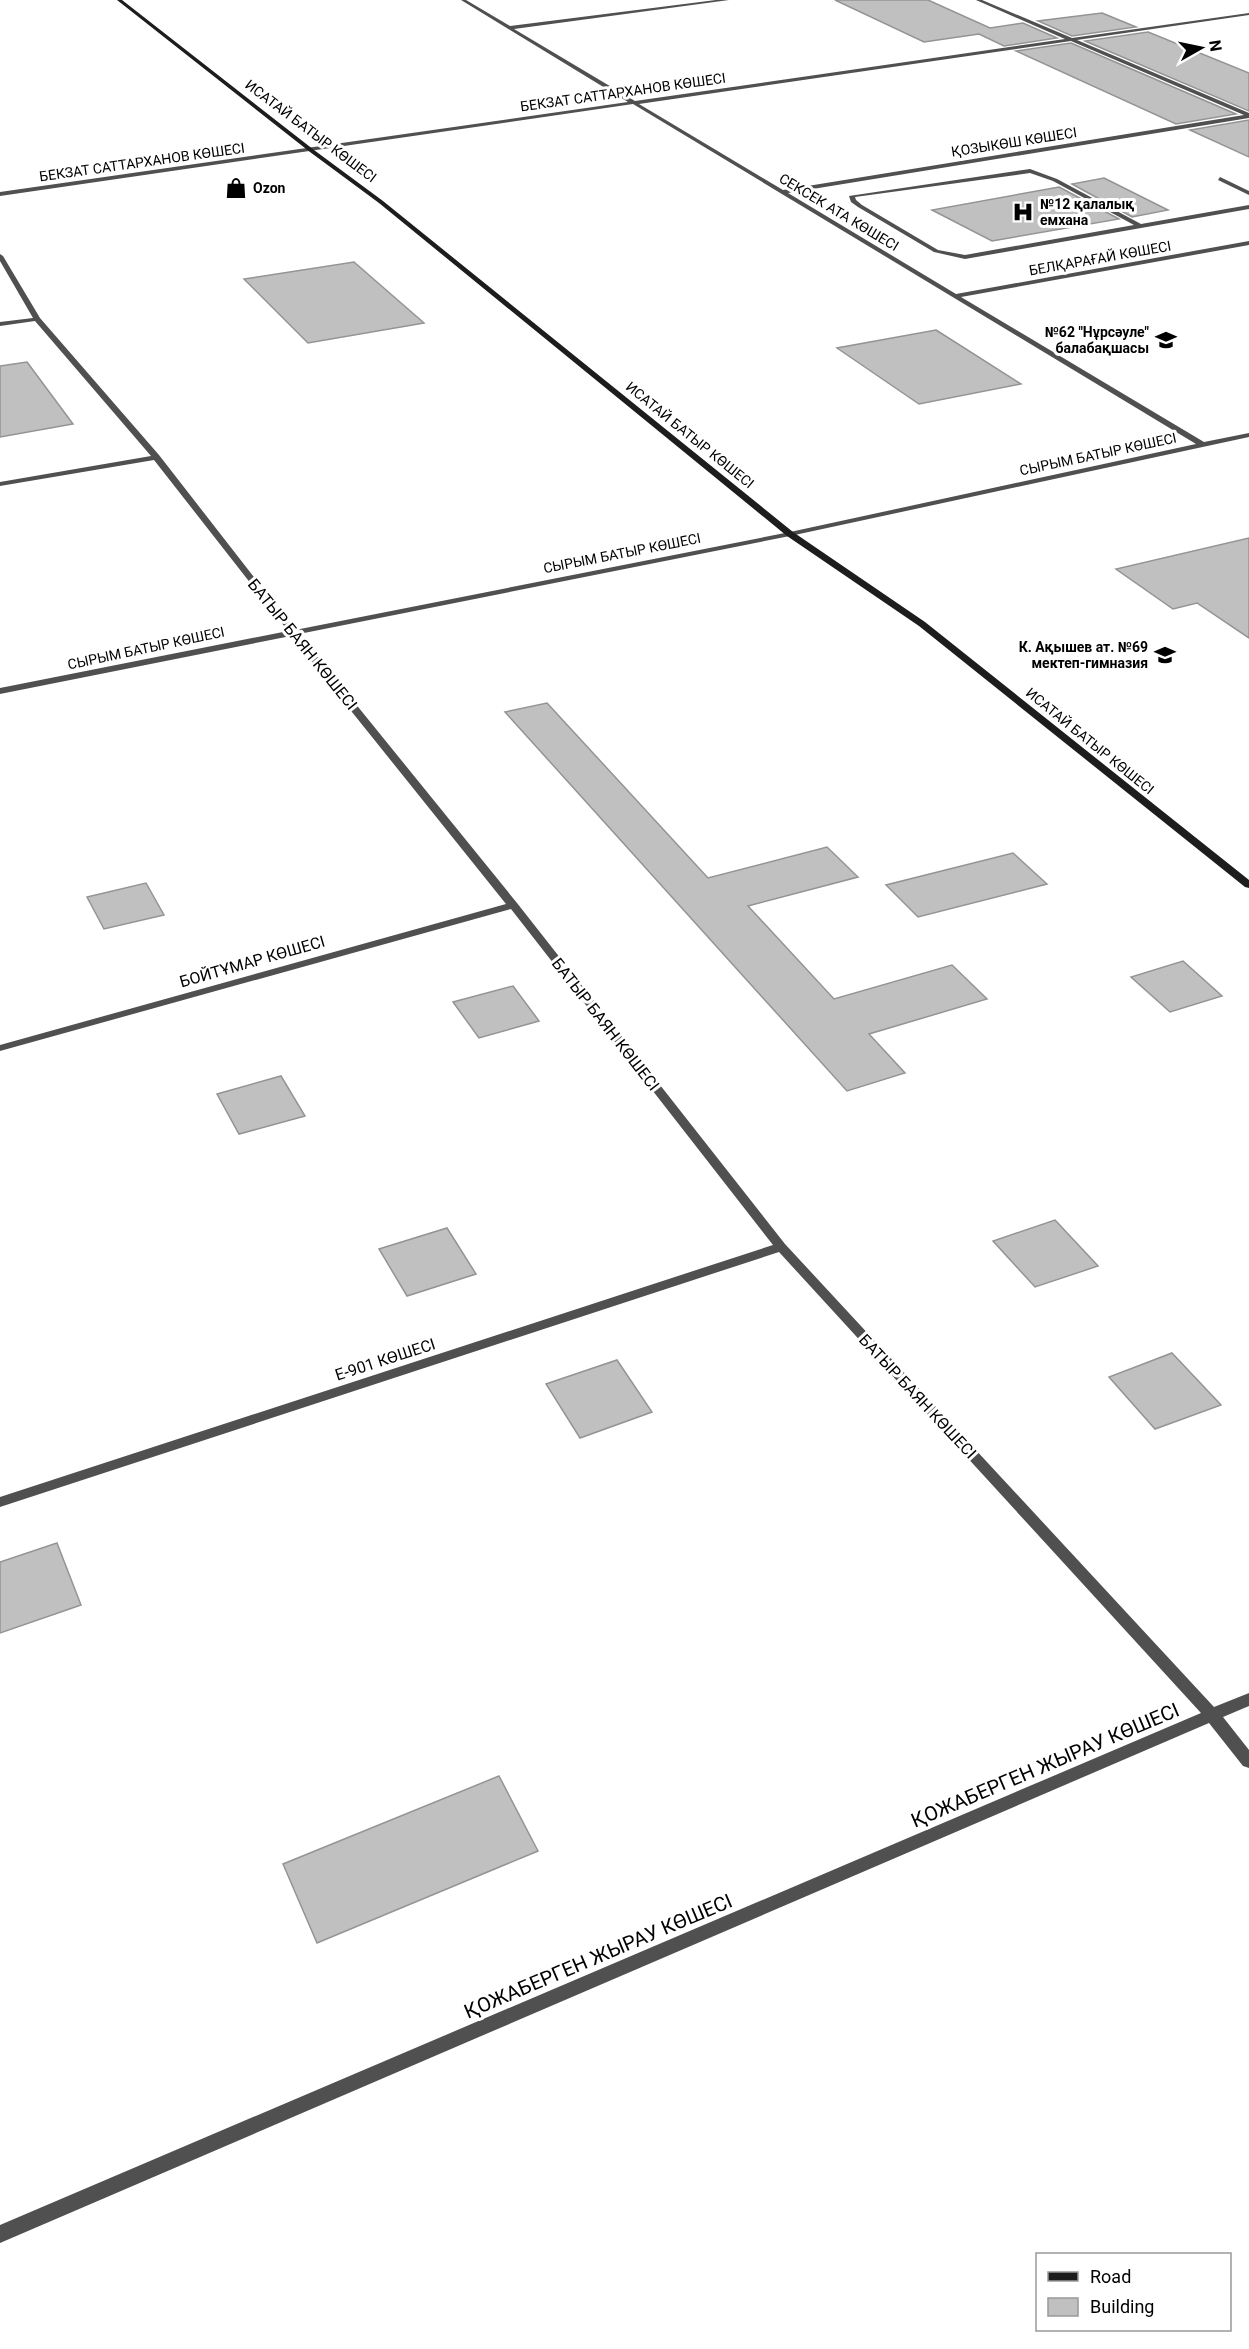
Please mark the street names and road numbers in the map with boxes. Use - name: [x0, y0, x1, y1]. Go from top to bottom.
- street label: БЕКЗАТ САТТАРХАНОВ КӨШЕСІ: [519, 70, 727, 114]
- street label: ИСАТАЙ БАТЫР КӨШЕСІ: [242, 76, 380, 186]
- street label: ҚОЗЫКӨШ КӨШЕСІ: [950, 124, 1078, 160]
- street label: БЕКЗАТ САТТАРХАНОВ КӨШЕСІ: [38, 140, 246, 184]
- street label: СЕКСЕК АТА КӨШЕСІ: [776, 170, 902, 254]
- street label: БЕЛҚАРАҒАЙ КӨШЕСІ: [1028, 238, 1172, 278]
- street label: ИСАТАЙ БАТЫР КӨШЕСІ: [623, 378, 757, 492]
- street label: СЫРЫМ БАТЫР КӨШЕСІ: [1018, 430, 1178, 478]
- street label: СЫРЫМ БАТЫР КӨШЕСІ: [542, 530, 702, 576]
- street label: БАТЫР БАЯН КӨШЕСІ: [244, 575, 361, 714]
- street label: СЫРЫМ БАТЫР КӨШЕСІ: [66, 624, 226, 672]
- street label: ИСАТАЙ БАТЫР КӨШЕСІ: [1023, 684, 1157, 798]
- street label: БОЙТҰМАР КӨШЕСІ: [177, 932, 327, 991]
- street label: БАТЫР БАЯН КӨШЕСІ: [548, 954, 663, 1094]
- street label: БАТЫР БАЯН КӨШЕСІ: [855, 1330, 980, 1462]
- street label: Е-901 КӨШЕСІ: [333, 1334, 438, 1385]
- street label: ҚОЖАБЕРГЕН ЖЫРАУ КӨШЕСІ: [907, 1698, 1183, 1832]
- street label: ҚОЖАБЕРГЕН ЖЫРАУ КӨШЕСІ: [460, 1889, 736, 2023]

